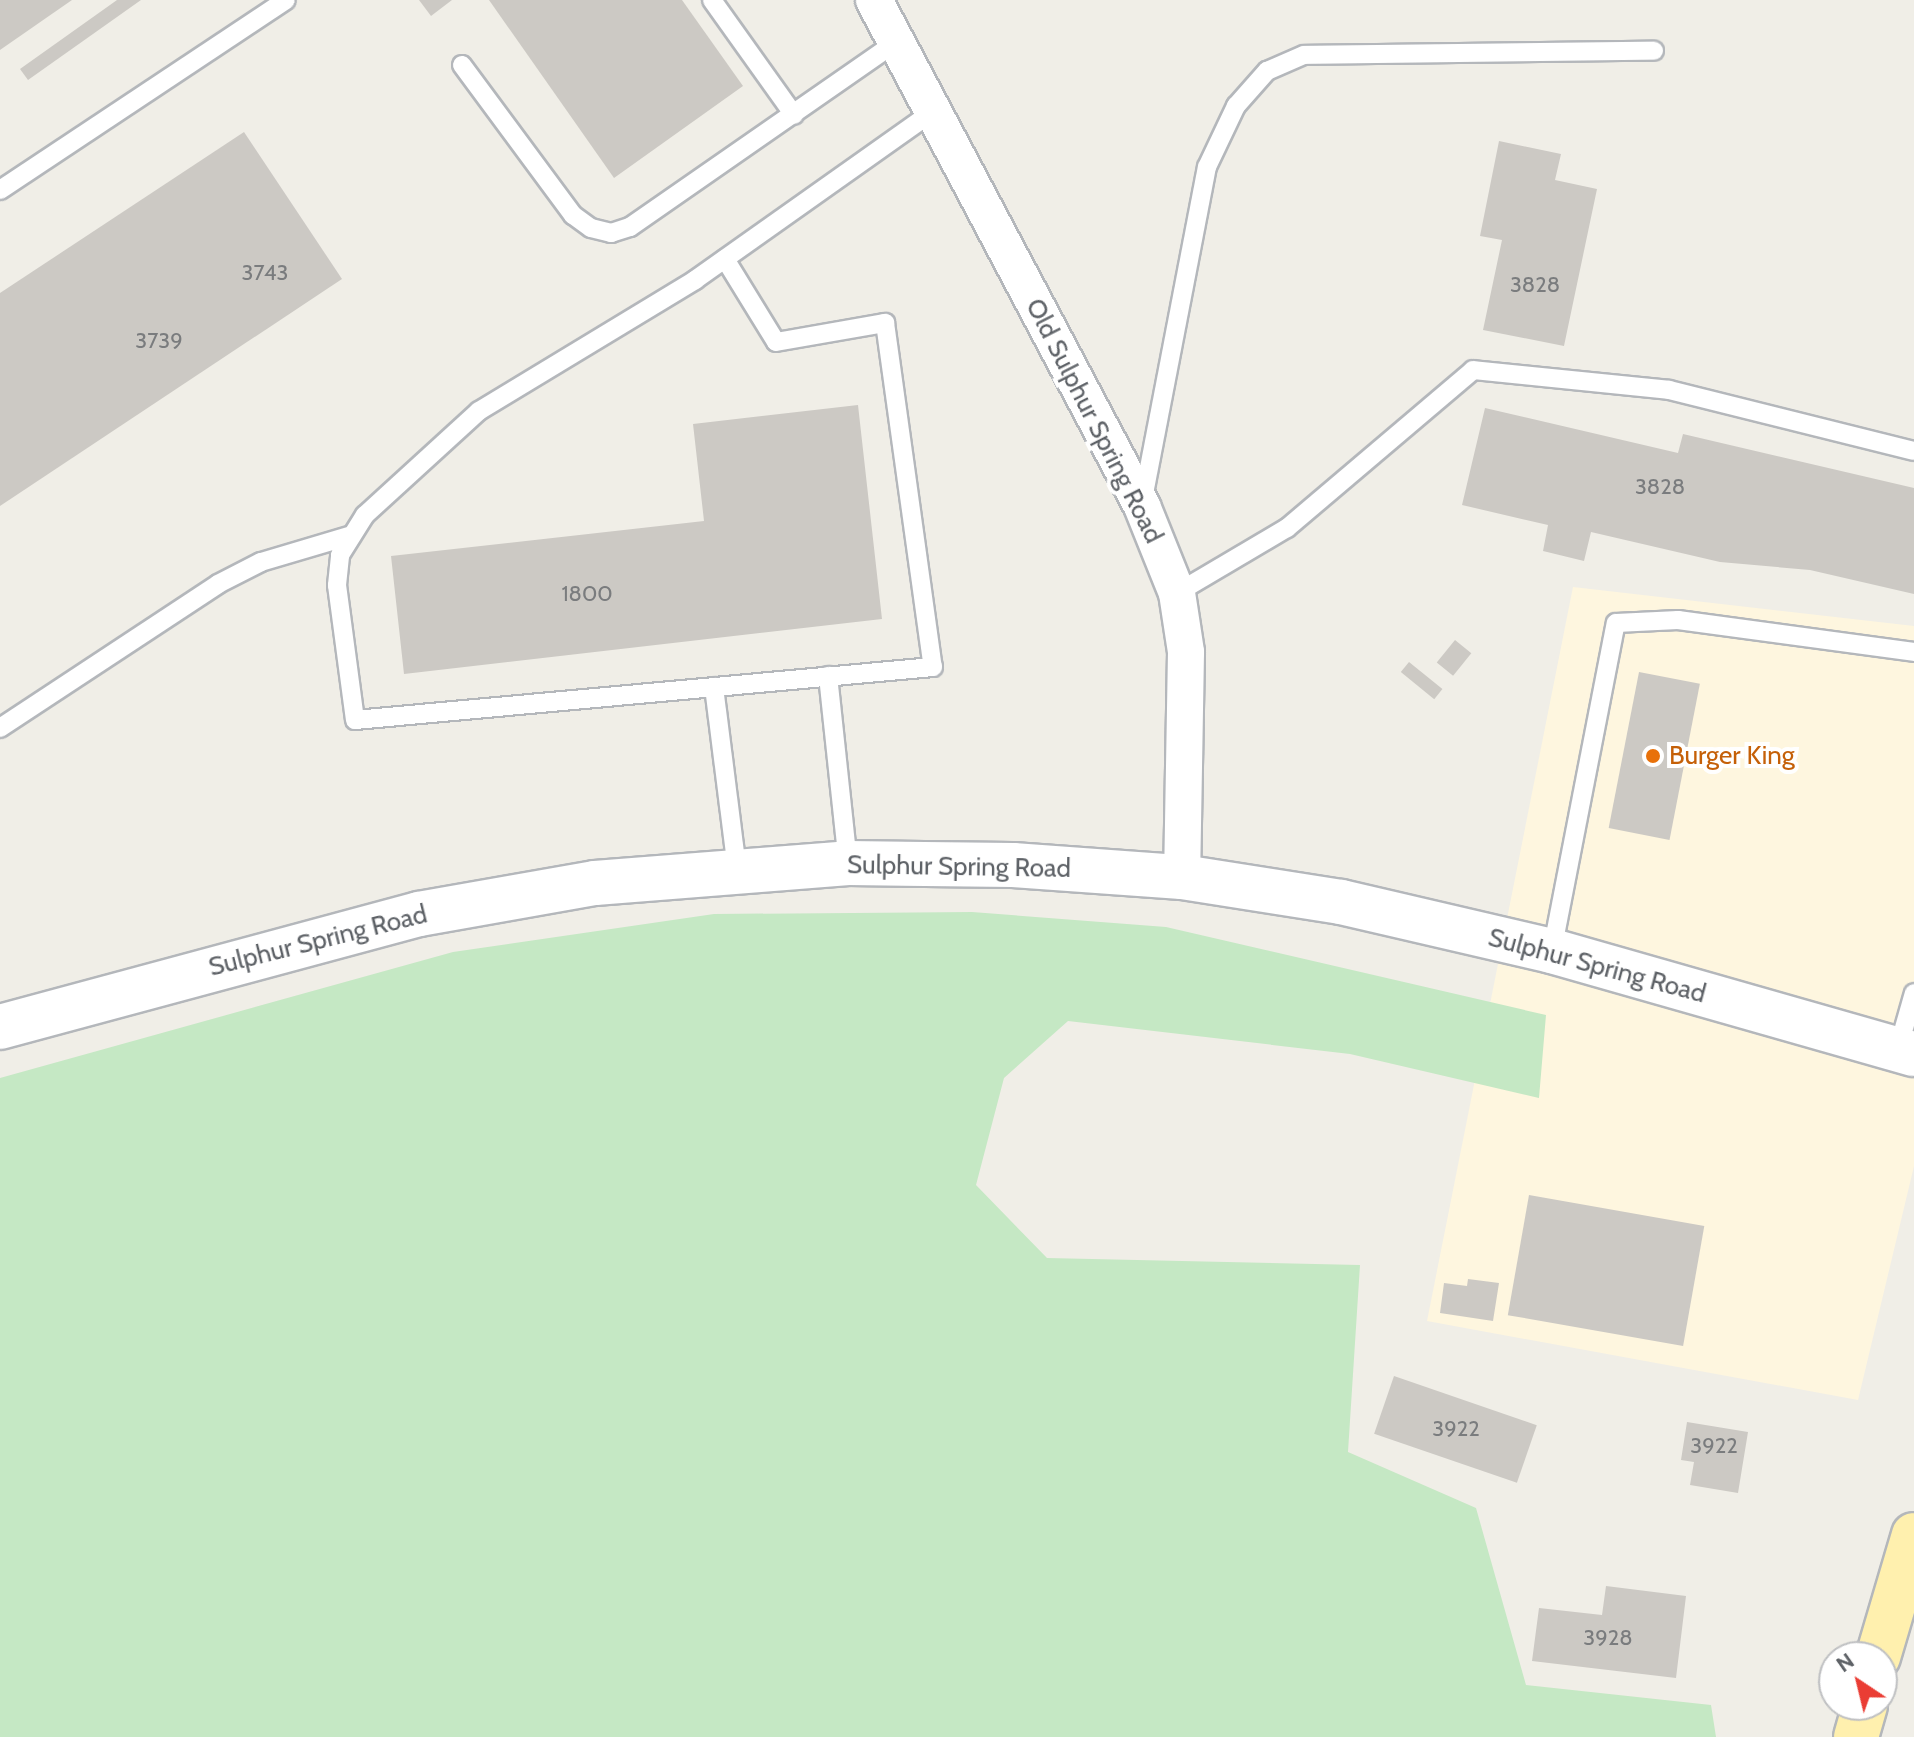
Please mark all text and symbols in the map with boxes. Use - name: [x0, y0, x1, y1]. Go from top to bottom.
- house number: 3743: [242, 260, 288, 286]
- house number: 3828: [1510, 272, 1560, 298]
- street label: Old Sulphur Spring Road: [1019, 294, 1169, 548]
- house number: 3739: [135, 328, 183, 354]
- house number: 3828: [1635, 474, 1685, 500]
- house number: 1800: [561, 581, 613, 607]
- place label: Burger King: [1669, 740, 1795, 772]
- marker: Burger King: [1644, 747, 1662, 765]
- street label: Sulphur Spring Road: [847, 849, 1071, 885]
- street label: Sulphur Spring Road: [206, 899, 430, 983]
- street label: Sulphur Spring Road: [1485, 922, 1709, 1010]
- house number: 3922: [1432, 1416, 1480, 1442]
- house number: 3922: [1690, 1433, 1738, 1459]
- house number: 3928: [1583, 1625, 1633, 1651]
- north arrow: [1818, 1641, 1898, 1721]
- text: N: [1831, 1647, 1859, 1678]

